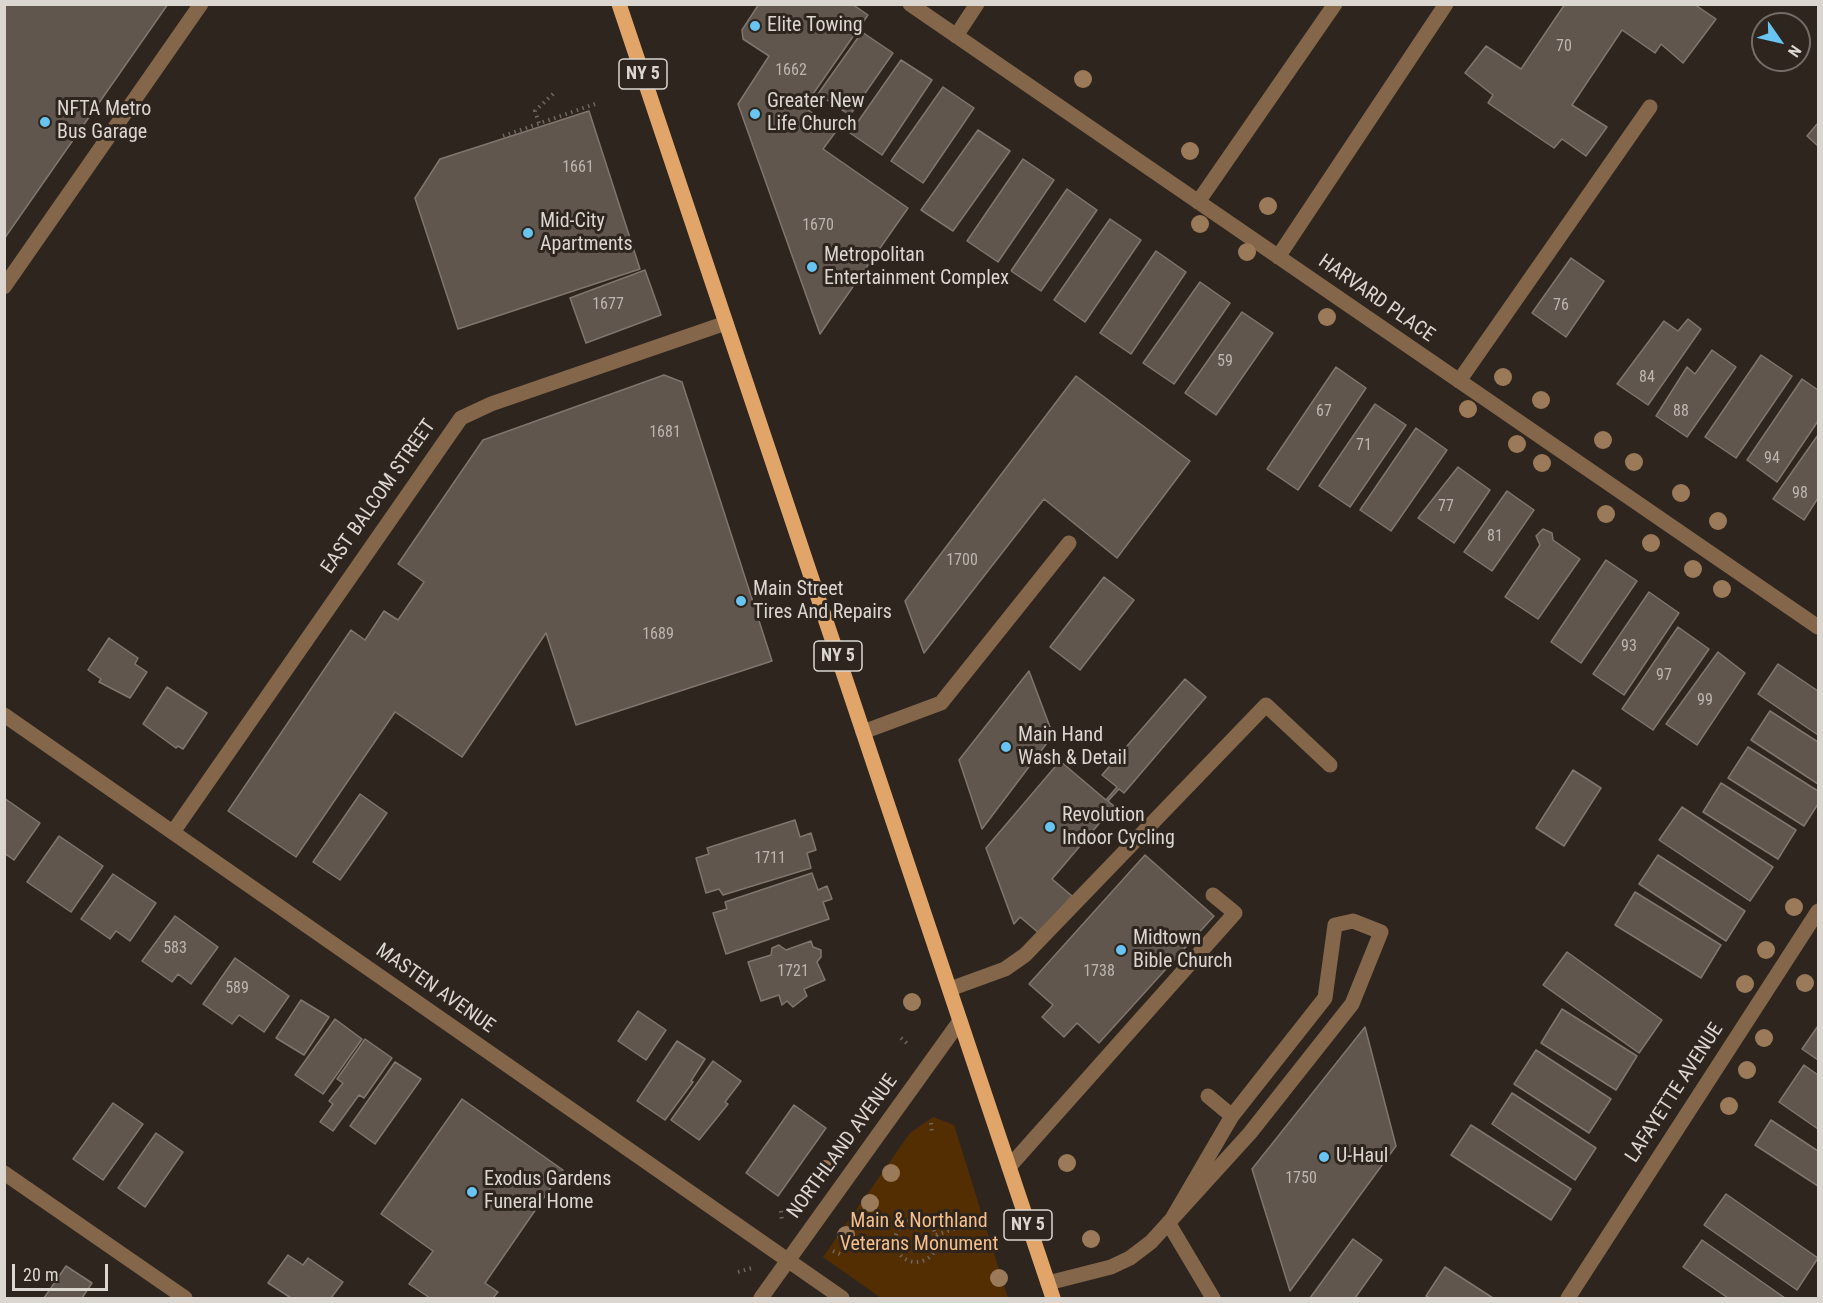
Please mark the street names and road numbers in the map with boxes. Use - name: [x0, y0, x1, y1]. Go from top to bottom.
- road number: NY 5: [619, 59, 667, 89]
- street label: HARVARD PLACE: [1313, 250, 1439, 348]
- street label: EAST BALCOM STREET: [317, 415, 441, 579]
- road number: NY 5: [814, 641, 862, 671]
- street label: MASTEN AVENUE: [371, 939, 499, 1039]
- street label: LAFAYETTE AVENUE: [1621, 1019, 1729, 1167]
- street label: NORTHLAND AVENUE: [783, 1070, 903, 1224]
- road number: NY 5: [1004, 1210, 1052, 1240]

